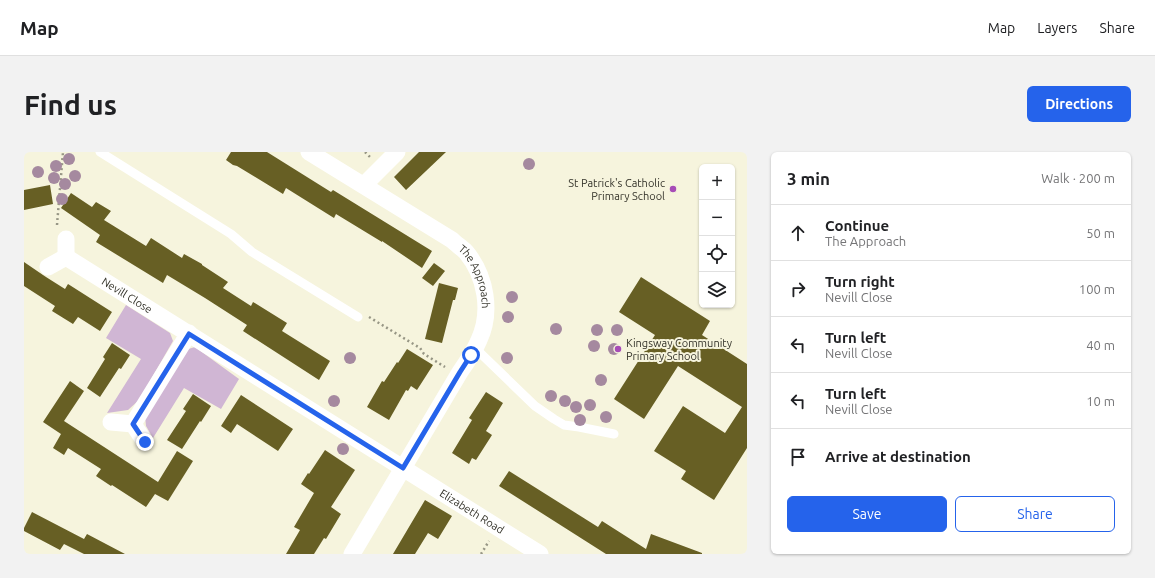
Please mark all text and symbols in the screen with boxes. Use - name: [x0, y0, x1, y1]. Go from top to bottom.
- text: Map: [20, 17, 59, 39]
- text: Map: [988, 20, 1015, 36]
- text: Layers: [1037, 20, 1077, 36]
- text: Share: [1099, 20, 1135, 36]
- button: Directions: [1027, 86, 1131, 122]
- text: Find us: [24, 89, 117, 120]
- map controls: [699, 164, 735, 308]
- button: +: [699, 164, 735, 200]
- text: 3 min: [787, 169, 830, 188]
- text: Walk · 200 m: [1041, 171, 1115, 185]
- place label: St Patrick's Catholic Primary School: [568, 177, 665, 202]
- marker: St Patrick's Catholic Primary School: [668, 184, 678, 194]
- button: −: [699, 200, 735, 236]
- text: Continue: [825, 217, 889, 234]
- icon: ahead: [787, 222, 809, 244]
- text: 50 m: [1086, 226, 1115, 240]
- text: The Approach: [825, 234, 906, 248]
- button: locate: [699, 236, 735, 272]
- street label: The Approach: [456, 242, 492, 309]
- button: layers: [699, 272, 735, 308]
- text: Turn right: [825, 273, 895, 290]
- street label: Nevill Close: [100, 275, 154, 316]
- icon: right: [787, 278, 809, 300]
- text: 100 m: [1079, 282, 1115, 296]
- text: Nevill Close: [825, 290, 893, 304]
- text: Turn left: [825, 329, 886, 346]
- icon: left: [787, 334, 809, 356]
- place label: Kingsway Community Primary School: [626, 337, 733, 362]
- text: 40 m: [1086, 338, 1115, 352]
- marker: Kingsway Community Primary School: [613, 344, 623, 354]
- route start: [462, 346, 480, 364]
- text: Nevill Close: [825, 346, 893, 360]
- text: Turn left: [825, 385, 886, 402]
- icon: left: [787, 390, 809, 412]
- text: 10 m: [1086, 394, 1115, 408]
- text: Nevill Close: [825, 402, 893, 416]
- route end: [136, 433, 154, 451]
- icon: arrive: [787, 446, 809, 468]
- text: Arrive at destination: [825, 448, 971, 465]
- street label: Elizabeth Road: [438, 487, 506, 536]
- button: Save: [787, 496, 947, 532]
- button: Share: [955, 496, 1115, 532]

